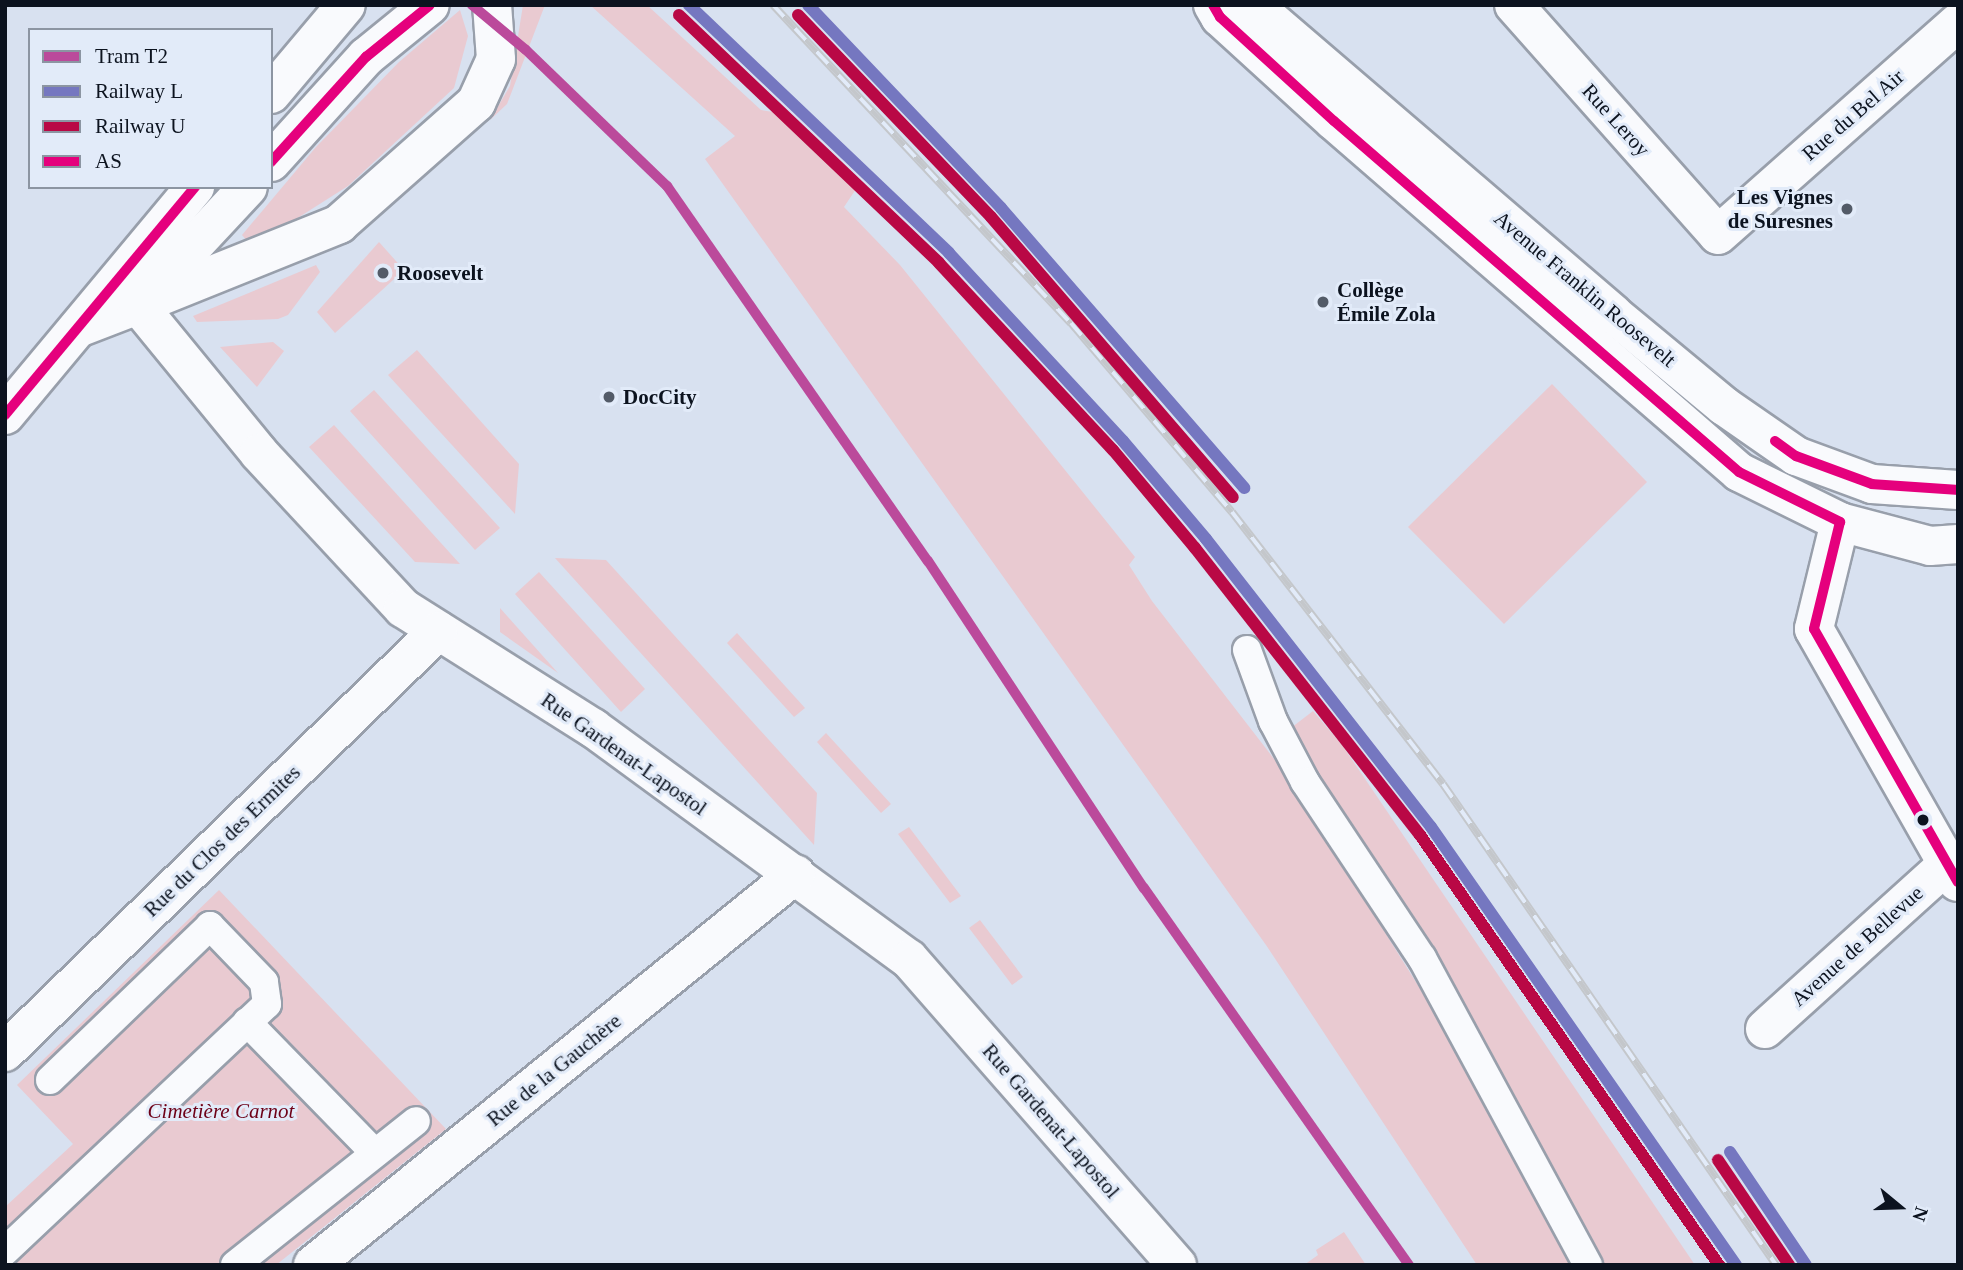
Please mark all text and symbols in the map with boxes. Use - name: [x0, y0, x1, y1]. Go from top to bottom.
- legend: [28, 28, 273, 189]
- text: Tram T2: [95, 44, 168, 68]
- street label: Rue du Bel Air: [1797, 64, 1909, 166]
- street label: Rue Leroy: [1577, 78, 1655, 162]
- text: Railway L: [95, 79, 183, 103]
- text: Railway U: [95, 114, 185, 138]
- text: AS: [95, 149, 122, 173]
- place label: Les Vignes de Suresnes: [1728, 184, 1833, 234]
- marker: Les Vignes de Suresnes: [1839, 201, 1855, 217]
- street label: Avenue Franklin Roosevelt: [1489, 206, 1681, 372]
- place label: Roosevelt: [397, 260, 483, 286]
- marker: Roosevelt: [375, 265, 391, 281]
- place label: Collège Émile Zola: [1337, 277, 1436, 327]
- marker: Collège Émile Zola: [1315, 294, 1331, 310]
- place label: DocCity: [623, 384, 696, 410]
- marker: DocCity: [601, 389, 617, 405]
- street label: Rue Gardenat-Lapostol: [536, 687, 712, 821]
- street label: Rue du Clos des Ermites: [139, 760, 305, 922]
- unlabelled marker: [1916, 813, 1930, 827]
- street label: Avenue de Bellevue: [1786, 880, 1928, 1012]
- street label: Rue de la Gauchère: [482, 1008, 626, 1132]
- street label: Rue Gardenat-Lapostol: [977, 1039, 1125, 1203]
- park label: Cimetière Carnot: [148, 1098, 294, 1124]
- north arrow: [1865, 1172, 1935, 1242]
- text: N: [1908, 1204, 1932, 1224]

